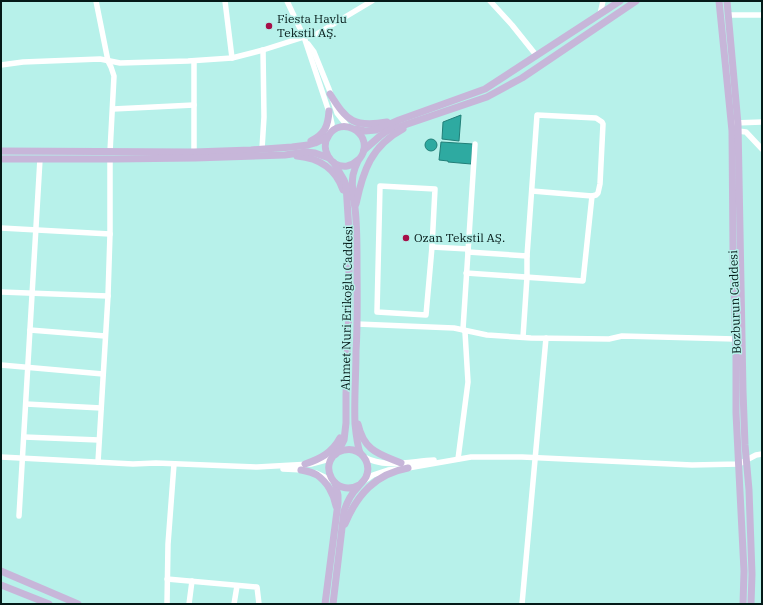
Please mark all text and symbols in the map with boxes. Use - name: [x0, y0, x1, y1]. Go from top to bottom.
- place label: Fiesta Havlu Tekstil AŞ.: [277, 11, 348, 40]
- marker: Fiesta Havlu Tekstil AŞ.: [264, 21, 274, 31]
- street label: Ahmet Nuri Erikoğlu Caddesi: [338, 225, 355, 391]
- place label: Ozan Tekstil AŞ.: [414, 230, 505, 245]
- marker: Ozan Tekstil AŞ.: [401, 233, 411, 243]
- street label: Bozburun Caddesi: [725, 250, 744, 354]

